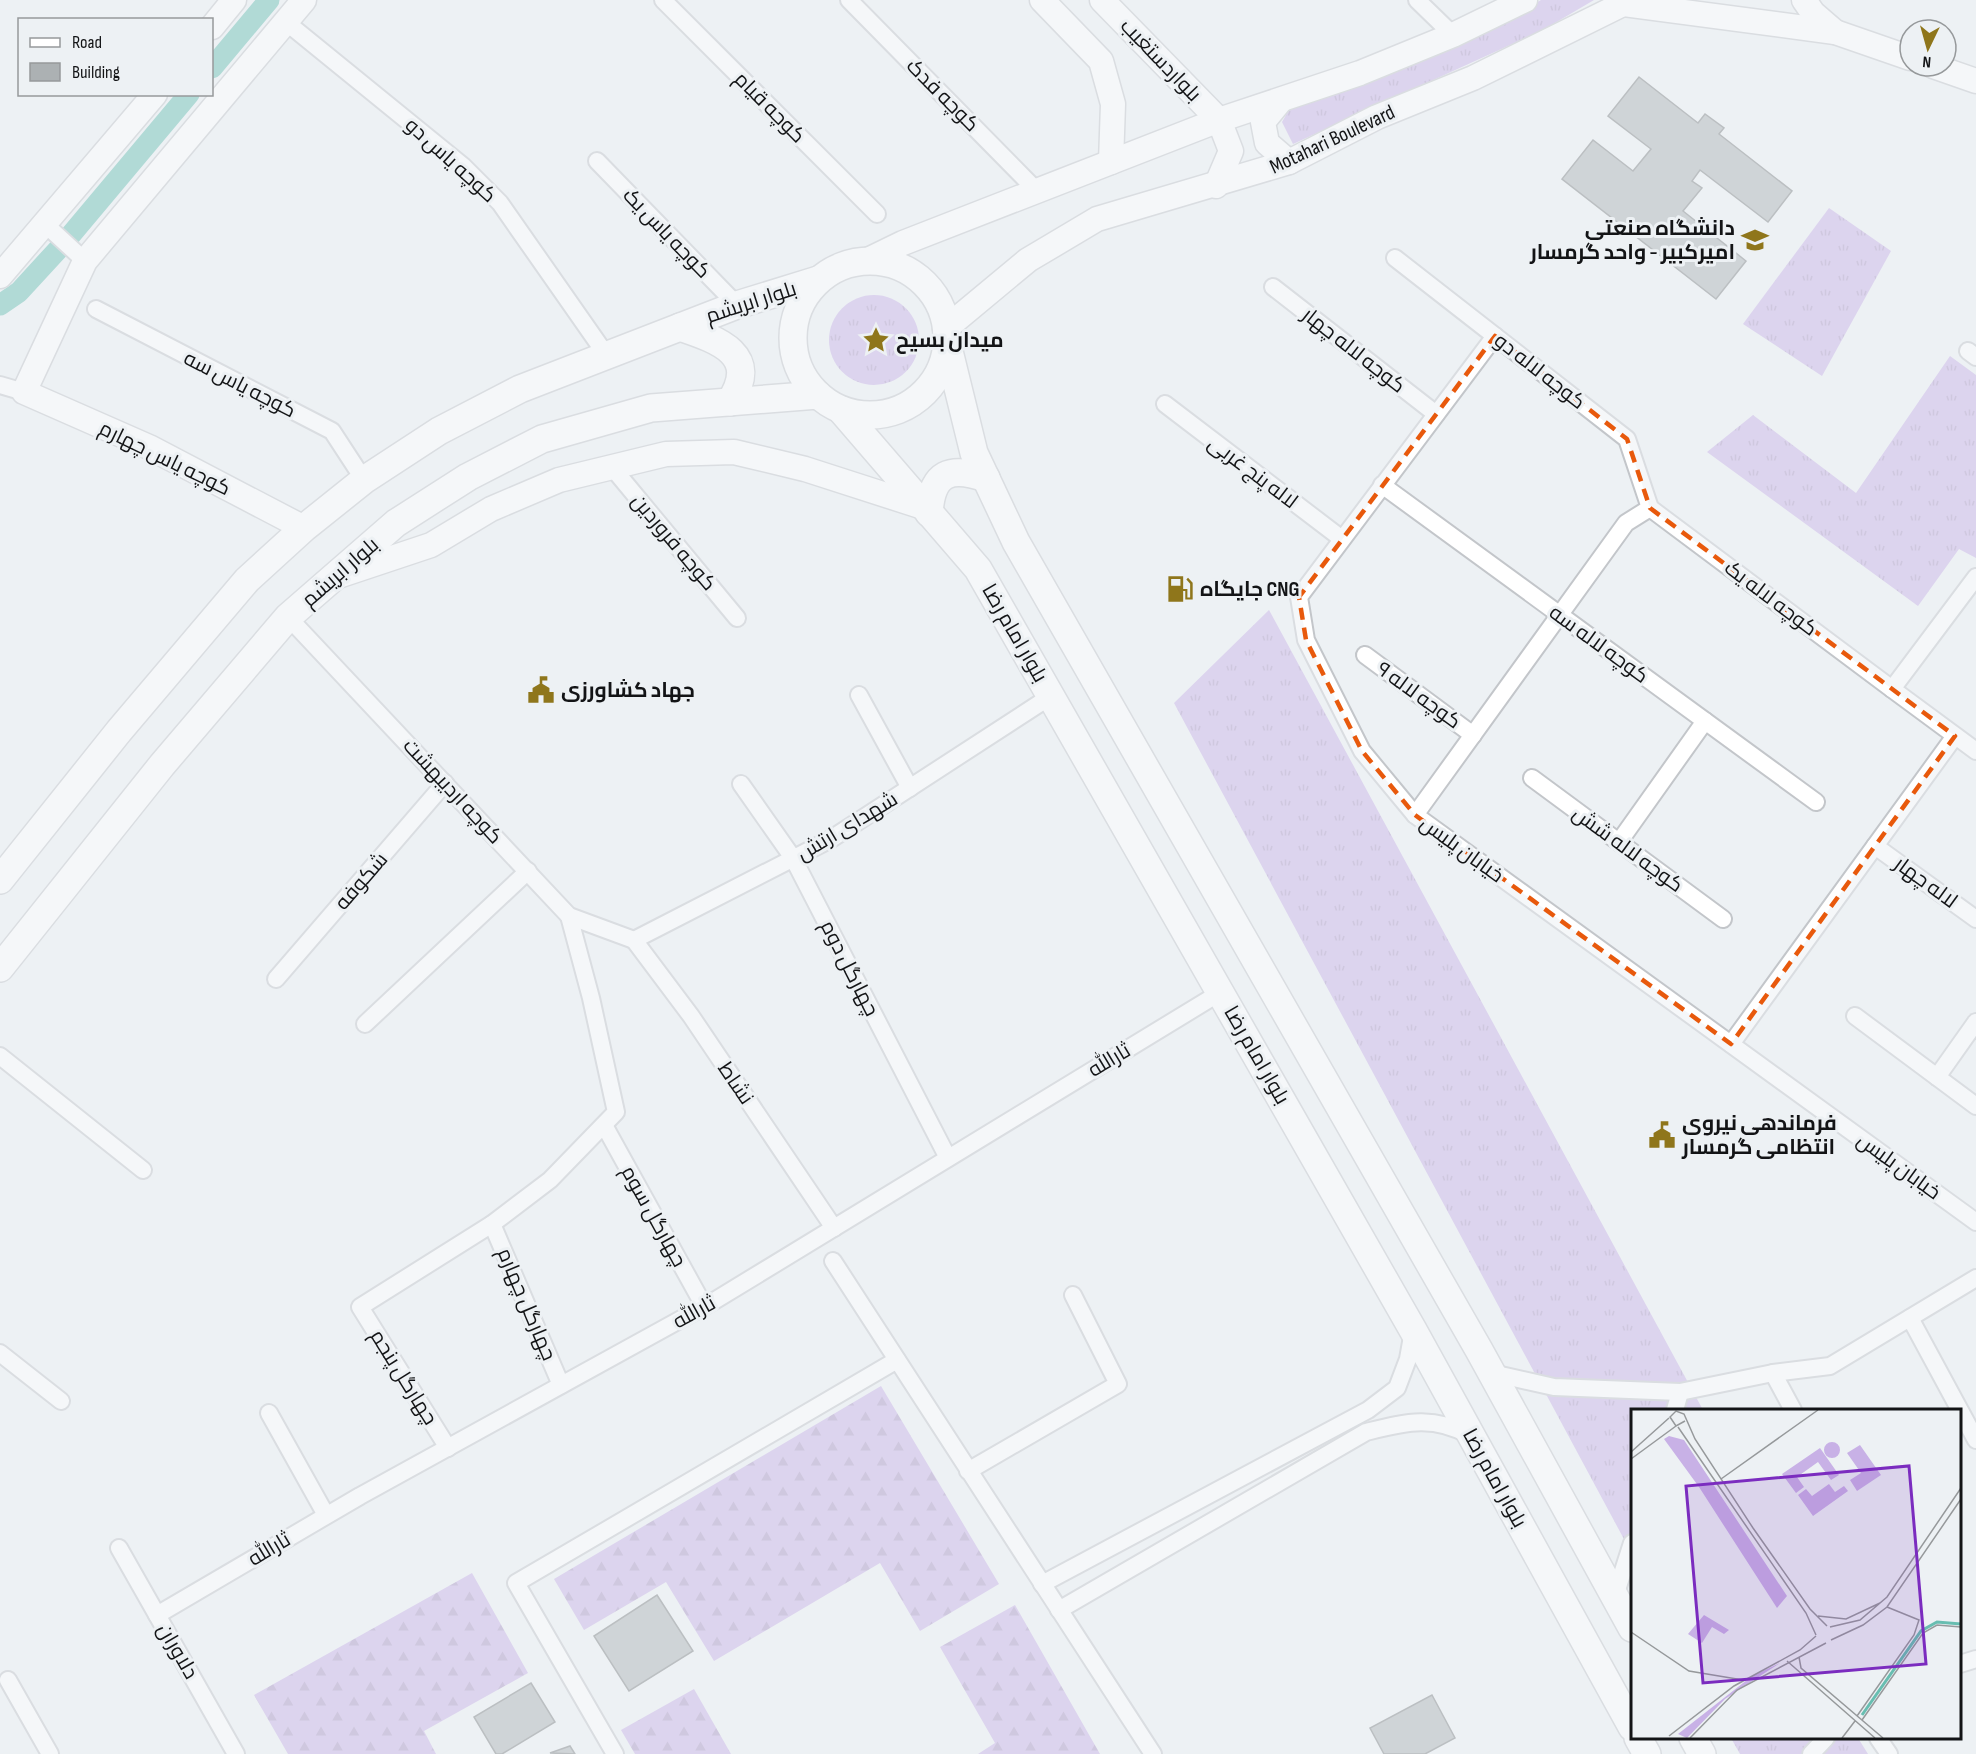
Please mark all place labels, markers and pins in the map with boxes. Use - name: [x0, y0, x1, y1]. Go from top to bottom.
- place label: دانشگاه صنعتی امیرکبیر - واحد گرمسار: [1529, 216, 1735, 265]
- school or university icon: دانشگاه صنعتی امیرکبیر - واحد گرمسار: [1740, 225, 1770, 255]
- place icon: میدان بسیح: [861, 325, 891, 355]
- place label: میدان بسیح: [896, 328, 1004, 354]
- fuel station icon: جایگاه CNG: [1165, 574, 1195, 604]
- place label: جایگاه CNG: [1200, 577, 1299, 602]
- public building icon: جهاد کشاورزی: [526, 675, 556, 705]
- place label: جهاد کشاورزی: [561, 678, 695, 703]
- place label: فرماندهی نیروی انتظامی گرمسار: [1681, 1111, 1837, 1160]
- public building icon: فرماندهی نیروی انتظامی گرمسار: [1647, 1120, 1677, 1150]

